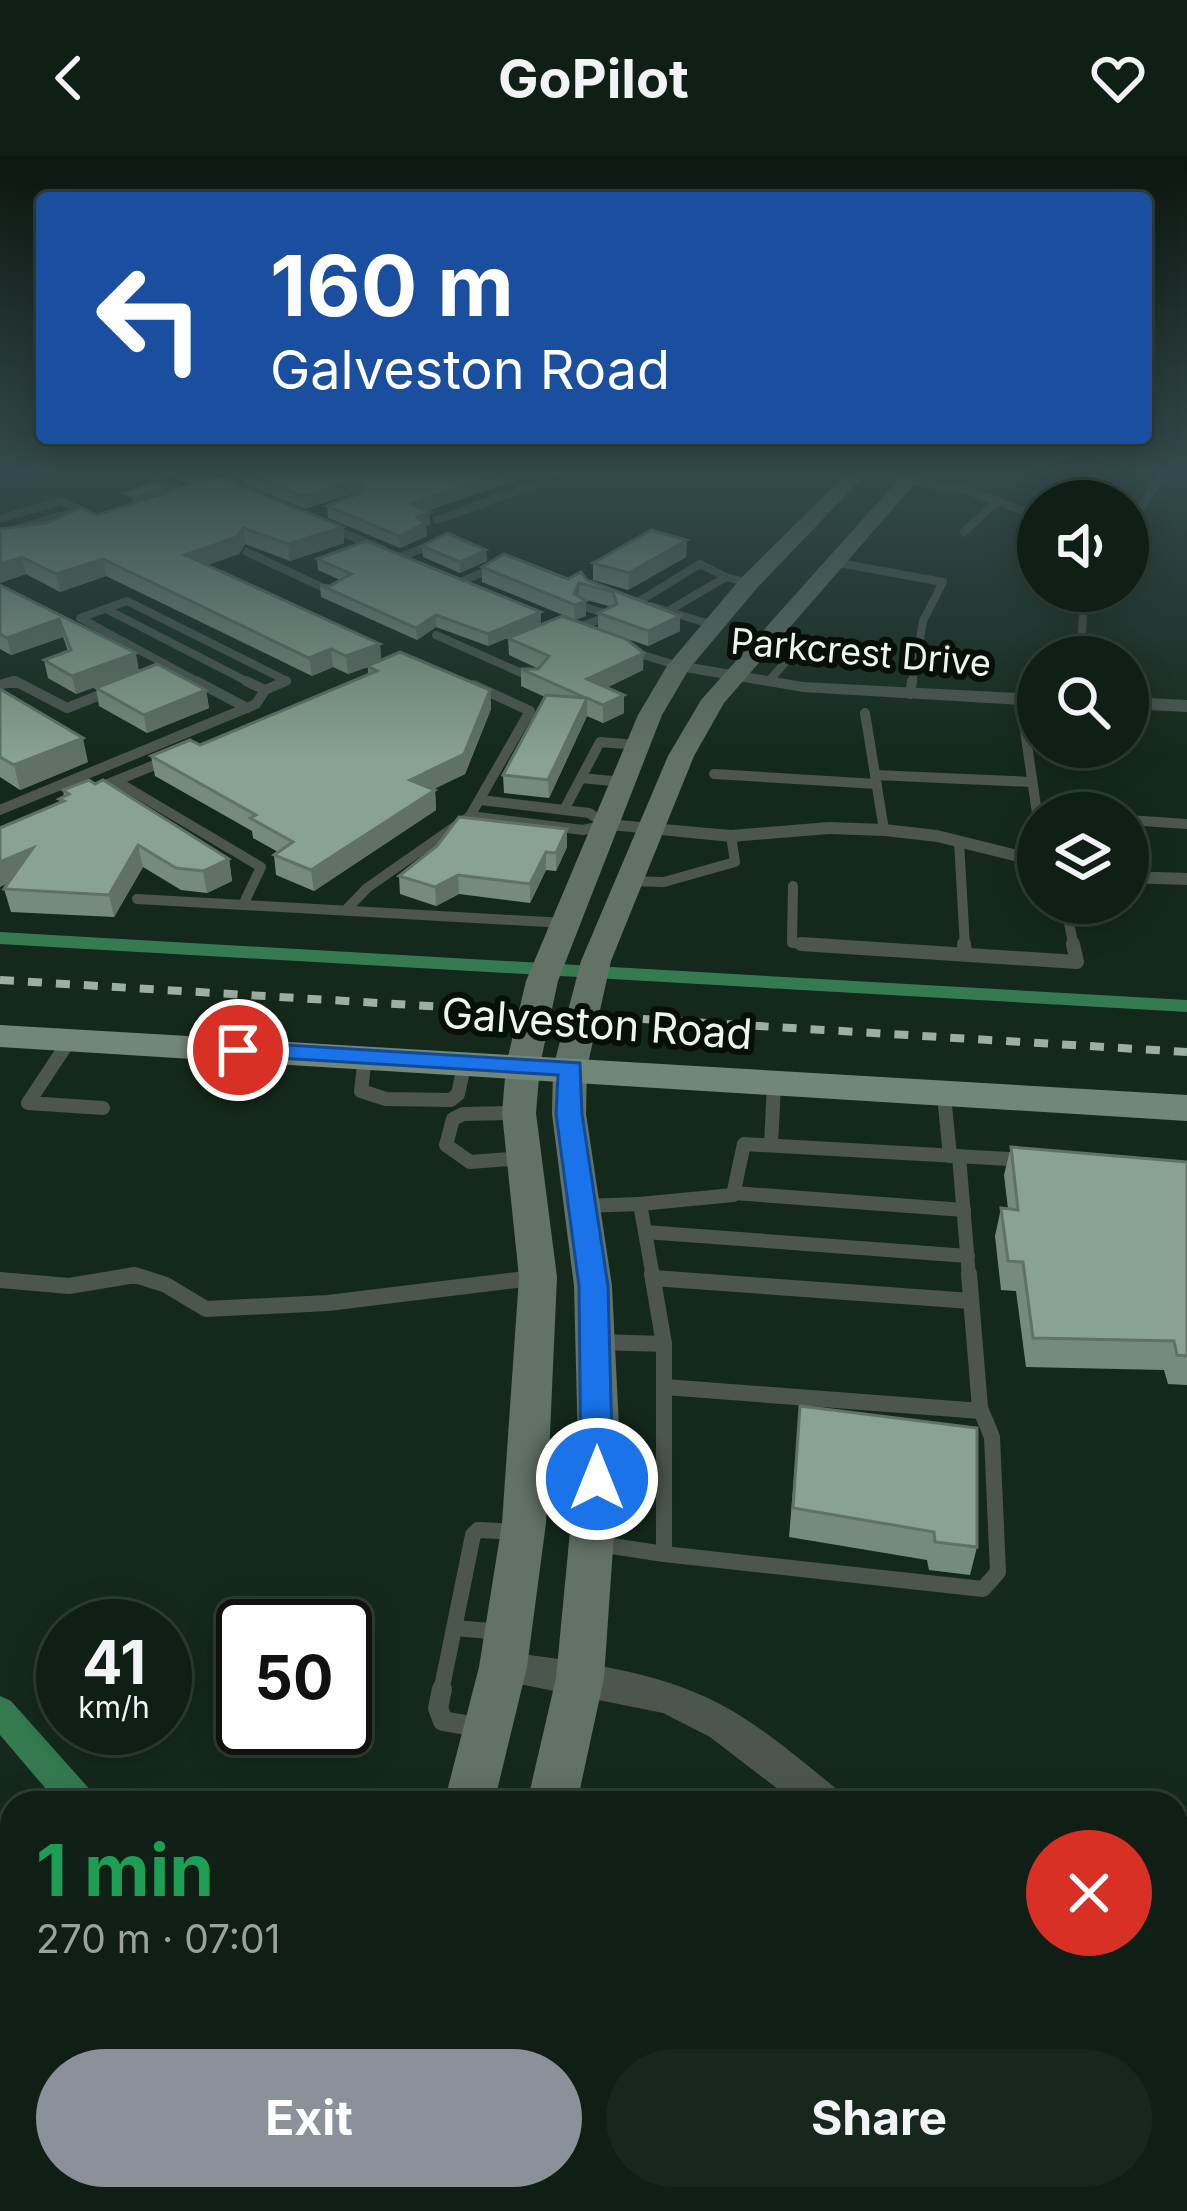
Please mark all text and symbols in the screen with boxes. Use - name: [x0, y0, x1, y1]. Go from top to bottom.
- icon: back: [36, 45, 102, 111]
- icon: heart: [1085, 45, 1151, 111]
- text: GoPilot: [498, 46, 689, 111]
- text: 160 m: [270, 235, 514, 336]
- icon: left: [72, 240, 228, 396]
- text: Galveston Road: [270, 337, 670, 402]
- map controls: [1017, 480, 1149, 924]
- button: sound: [1017, 480, 1149, 612]
- street label: Parkcrest Drive: [729, 619, 993, 685]
- button: search: [1017, 636, 1149, 768]
- button: layers: [1017, 792, 1149, 924]
- street label: Galveston Road: [440, 987, 754, 1059]
- pin: [187, 999, 289, 1101]
- icon: arrive: [205, 1017, 271, 1083]
- position arrow: [534, 1416, 660, 1542]
- speed limit sign: 50: [216, 1599, 372, 1755]
- text: 41: [82, 1626, 146, 1698]
- text: km/h: [78, 1689, 150, 1725]
- text: 1 min: [36, 1826, 214, 1913]
- button: close: [1026, 1830, 1152, 1956]
- text: 270 m · 07:01: [36, 1915, 280, 1962]
- button: Exit: [36, 2049, 582, 2187]
- button: Share: [606, 2049, 1152, 2187]

